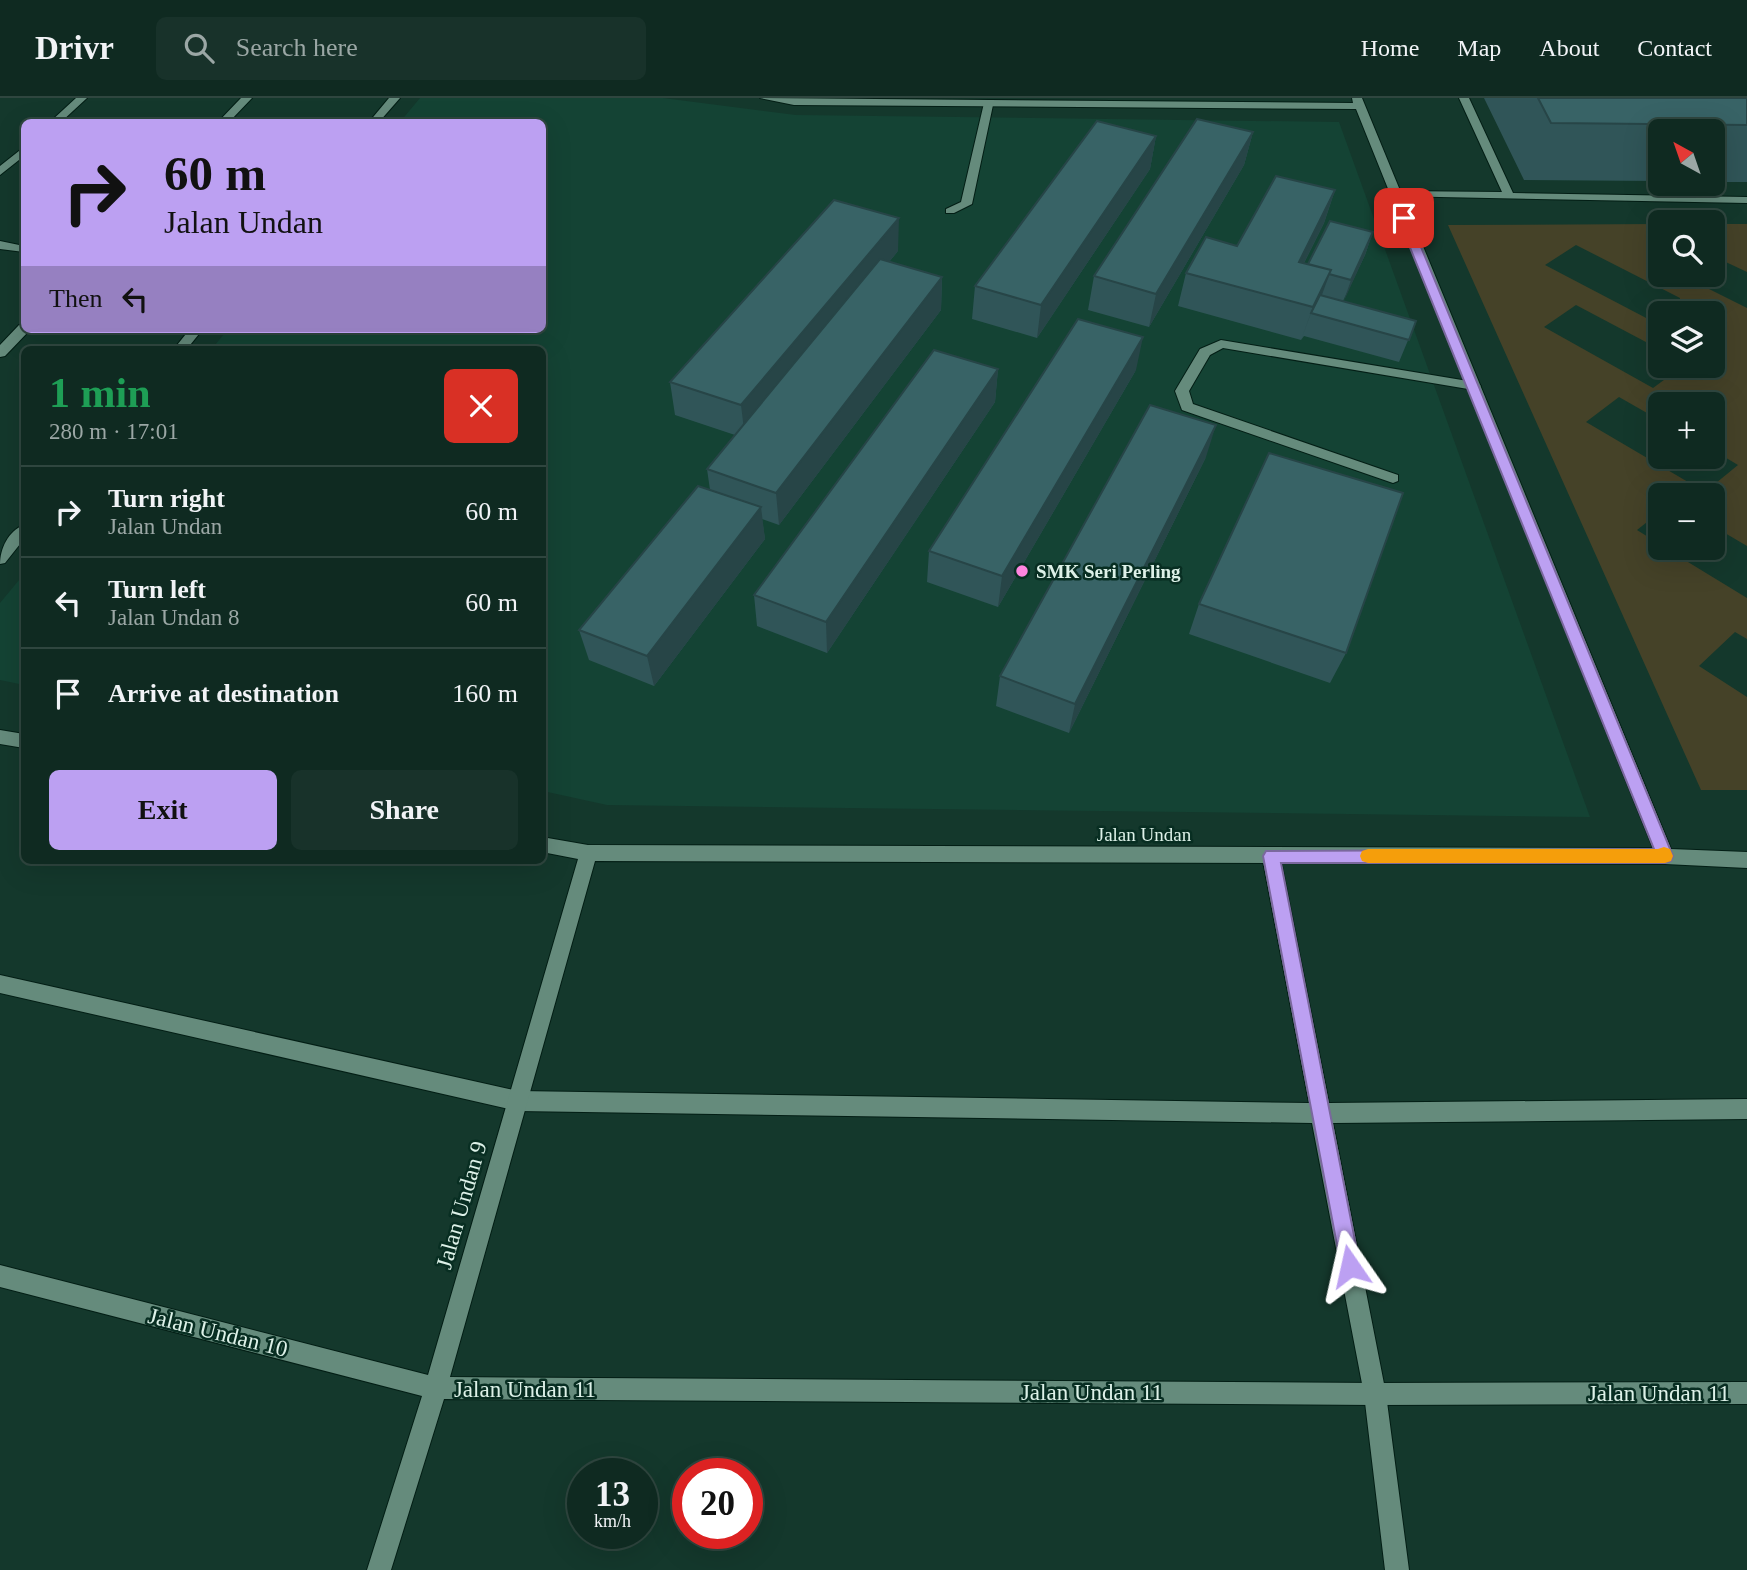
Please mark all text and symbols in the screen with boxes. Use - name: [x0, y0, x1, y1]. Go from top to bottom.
- search box: [156, 17, 646, 80]
- icon: search: [180, 29, 218, 67]
- text: Drivr: [35, 30, 114, 66]
- text: Search here: [236, 33, 358, 62]
- text: Home: [1361, 35, 1419, 61]
- text: Map: [1457, 35, 1501, 61]
- text: About: [1539, 35, 1599, 61]
- text: Contact: [1637, 35, 1712, 61]
- north arrow: [1648, 119, 1726, 196]
- map controls: [1648, 119, 1725, 560]
- text: 60 m: [164, 146, 266, 201]
- icon: right: [49, 147, 140, 238]
- pin: [1374, 188, 1434, 248]
- icon: arrive: [1385, 199, 1423, 237]
- text: Jalan Undan: [164, 204, 323, 240]
- button: search: [1648, 210, 1725, 287]
- icon: left: [116, 280, 154, 318]
- text: Then: [49, 284, 102, 313]
- button: layers: [1648, 301, 1725, 378]
- button: close: [444, 369, 518, 443]
- text: 1 min: [49, 370, 151, 416]
- button: +: [1648, 392, 1725, 469]
- text: 280 m · 17:01: [49, 419, 179, 444]
- button: −: [1648, 483, 1725, 560]
- text: Turn right: [108, 484, 225, 513]
- icon: right: [49, 493, 87, 531]
- text: 60 m: [465, 497, 518, 526]
- text: Jalan Undan: [108, 514, 222, 539]
- place label: SMK Seri Perling: [1036, 561, 1181, 582]
- marker: SMK Seri Perling: [1014, 563, 1030, 579]
- text: Turn left: [108, 575, 206, 604]
- icon: left: [49, 584, 87, 622]
- text: 60 m: [465, 588, 518, 617]
- text: Jalan Undan 8: [108, 605, 240, 630]
- icon: arrive: [49, 675, 87, 713]
- text: Arrive at destination: [108, 679, 339, 708]
- text: 160 m: [452, 679, 518, 708]
- button: Exit: [49, 770, 277, 850]
- button: Share: [291, 770, 518, 850]
- street label: Jalan Undan: [1097, 824, 1192, 845]
- street label: Jalan Undan 9: [431, 1138, 492, 1272]
- position arrow: [1313, 1229, 1387, 1303]
- street label: Jalan Undan 10: [145, 1303, 290, 1362]
- street label: Jalan Undan 11: [454, 1377, 596, 1402]
- street label: Jalan Undan 11: [1021, 1380, 1163, 1405]
- street label: Jalan Undan 11: [1588, 1381, 1730, 1406]
- speed limit sign: 20: [672, 1458, 763, 1549]
- text: 13: [595, 1475, 630, 1514]
- text: km/h: [594, 1511, 631, 1531]

